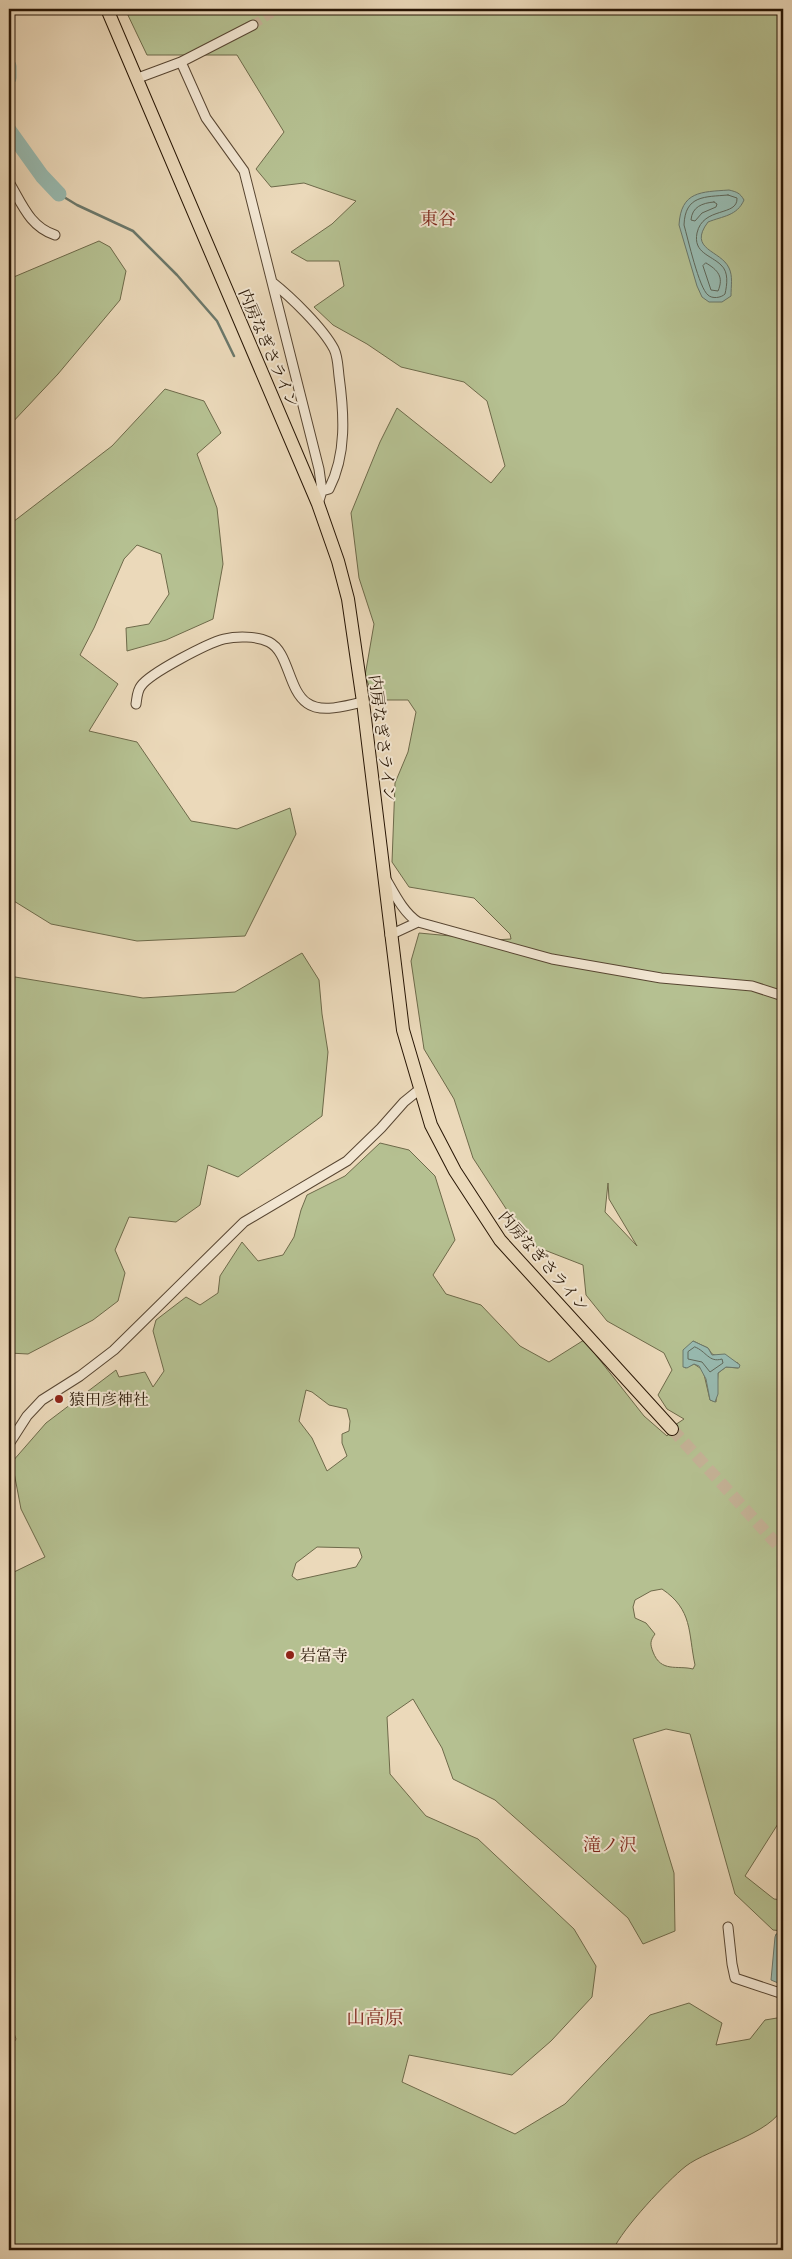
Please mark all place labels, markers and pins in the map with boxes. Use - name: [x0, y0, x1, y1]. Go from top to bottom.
- place label: 猿田彦神社: [69, 1389, 149, 1410]
- marker: 猿田彦神社: [53, 1393, 65, 1405]
- place label: 岩富寺: [300, 1645, 348, 1666]
- marker: 岩富寺: [284, 1649, 296, 1661]

